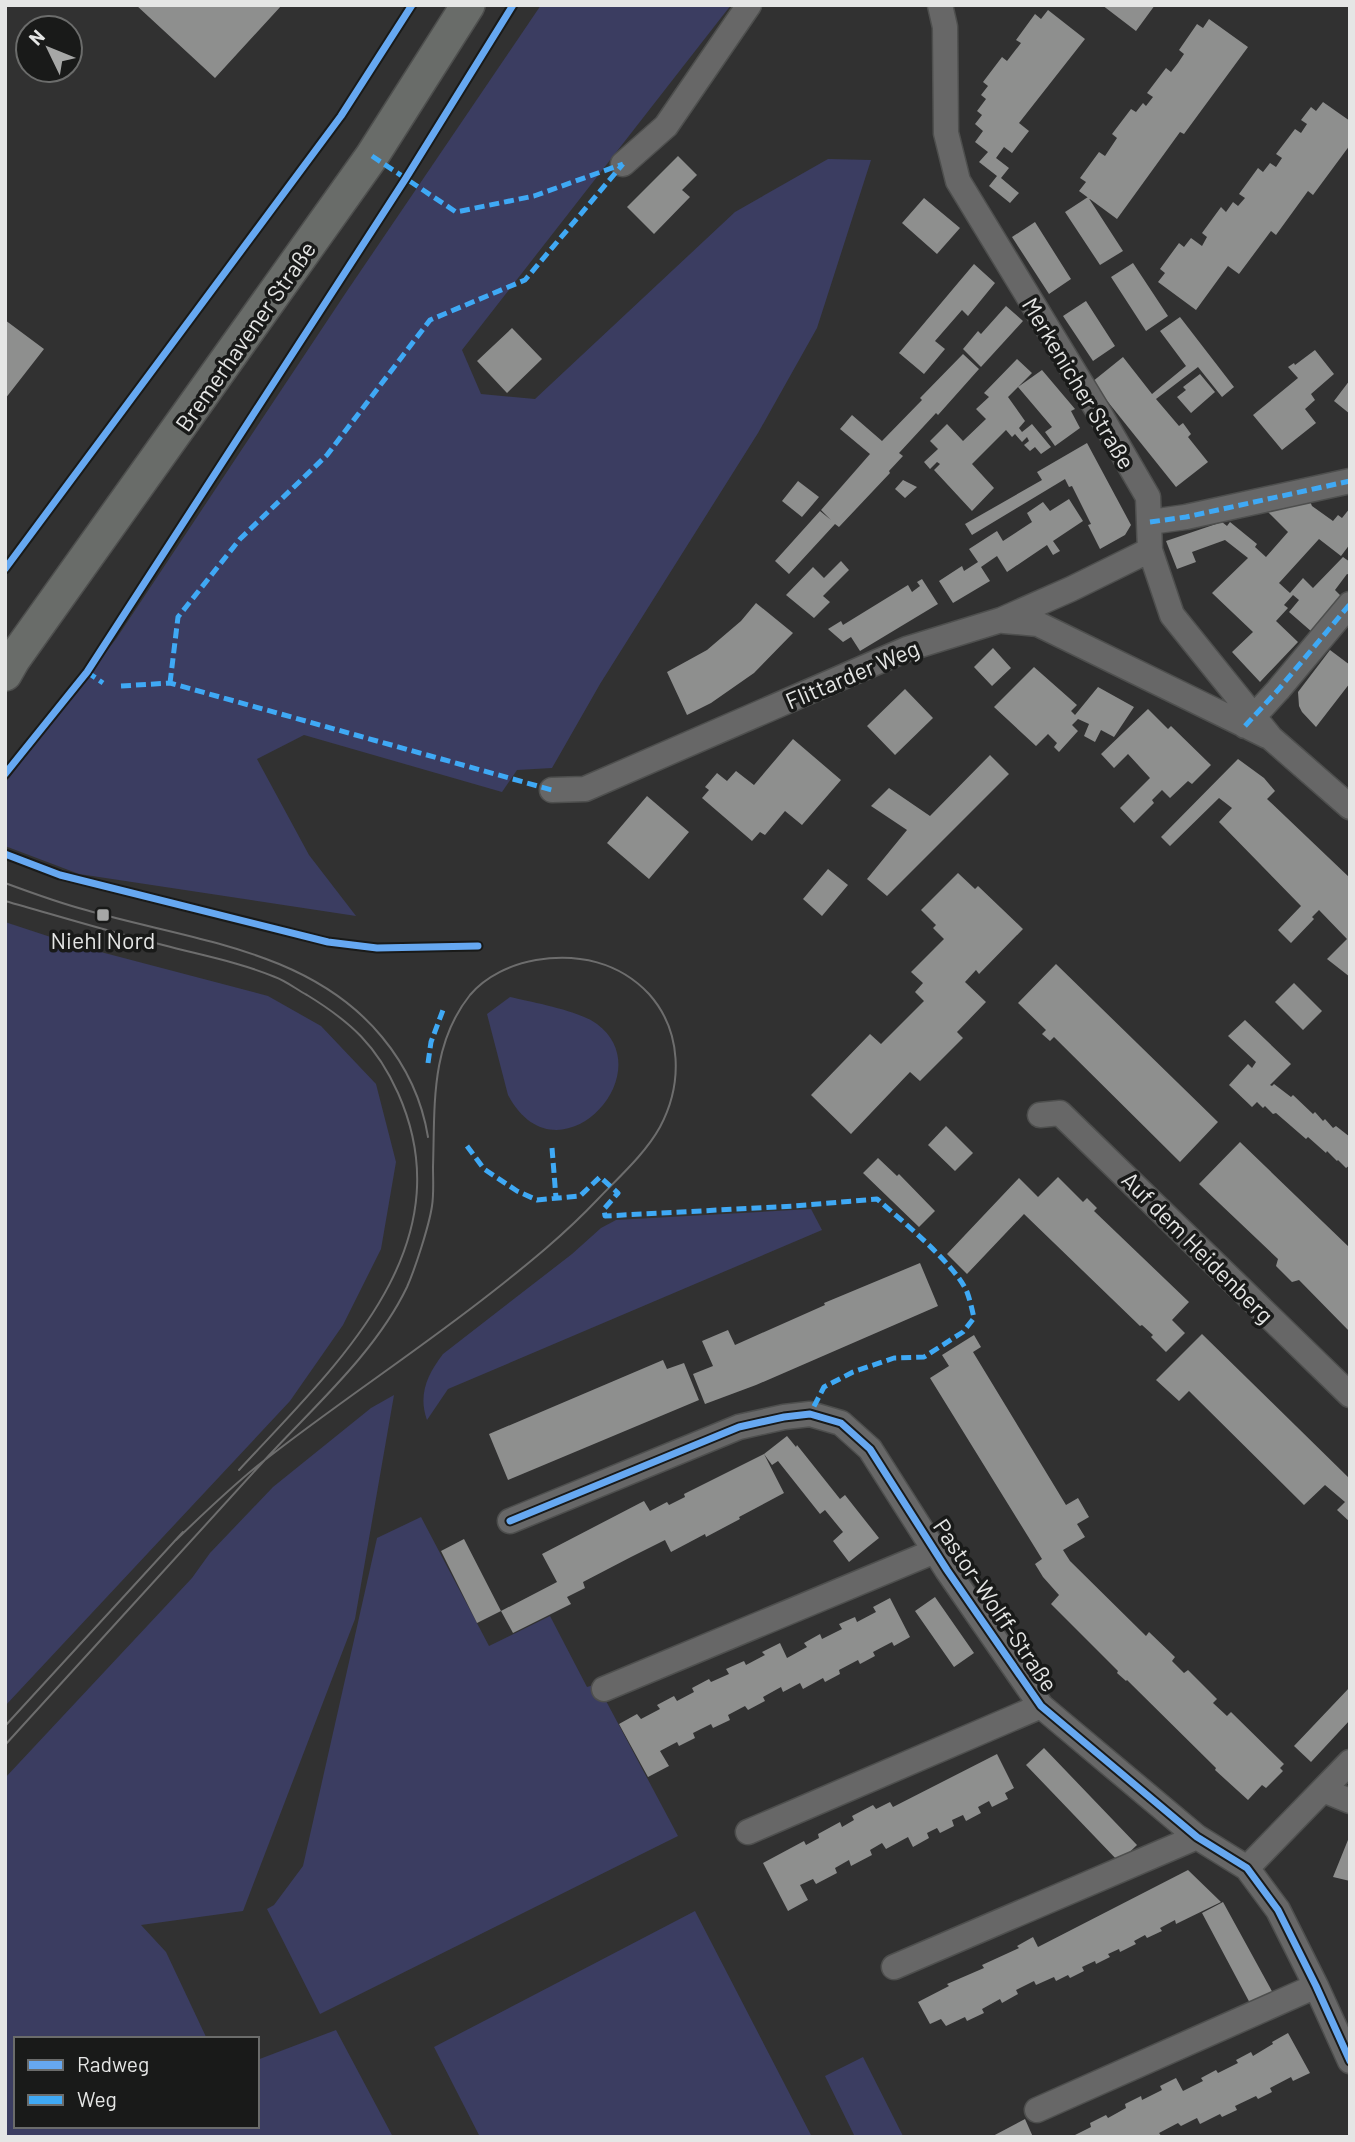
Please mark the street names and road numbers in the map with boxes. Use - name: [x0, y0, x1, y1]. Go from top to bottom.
- street label: Bremerhavener Straße: [169, 236, 321, 436]
- street label: Merkenicher Straße: [1017, 292, 1141, 474]
- street label: Flittarder Weg: [781, 633, 923, 715]
- street label: Auf dem Heidenberg: [1116, 1165, 1280, 1329]
- street label: Pastor-Wolff-Straße: [928, 1513, 1064, 1697]

